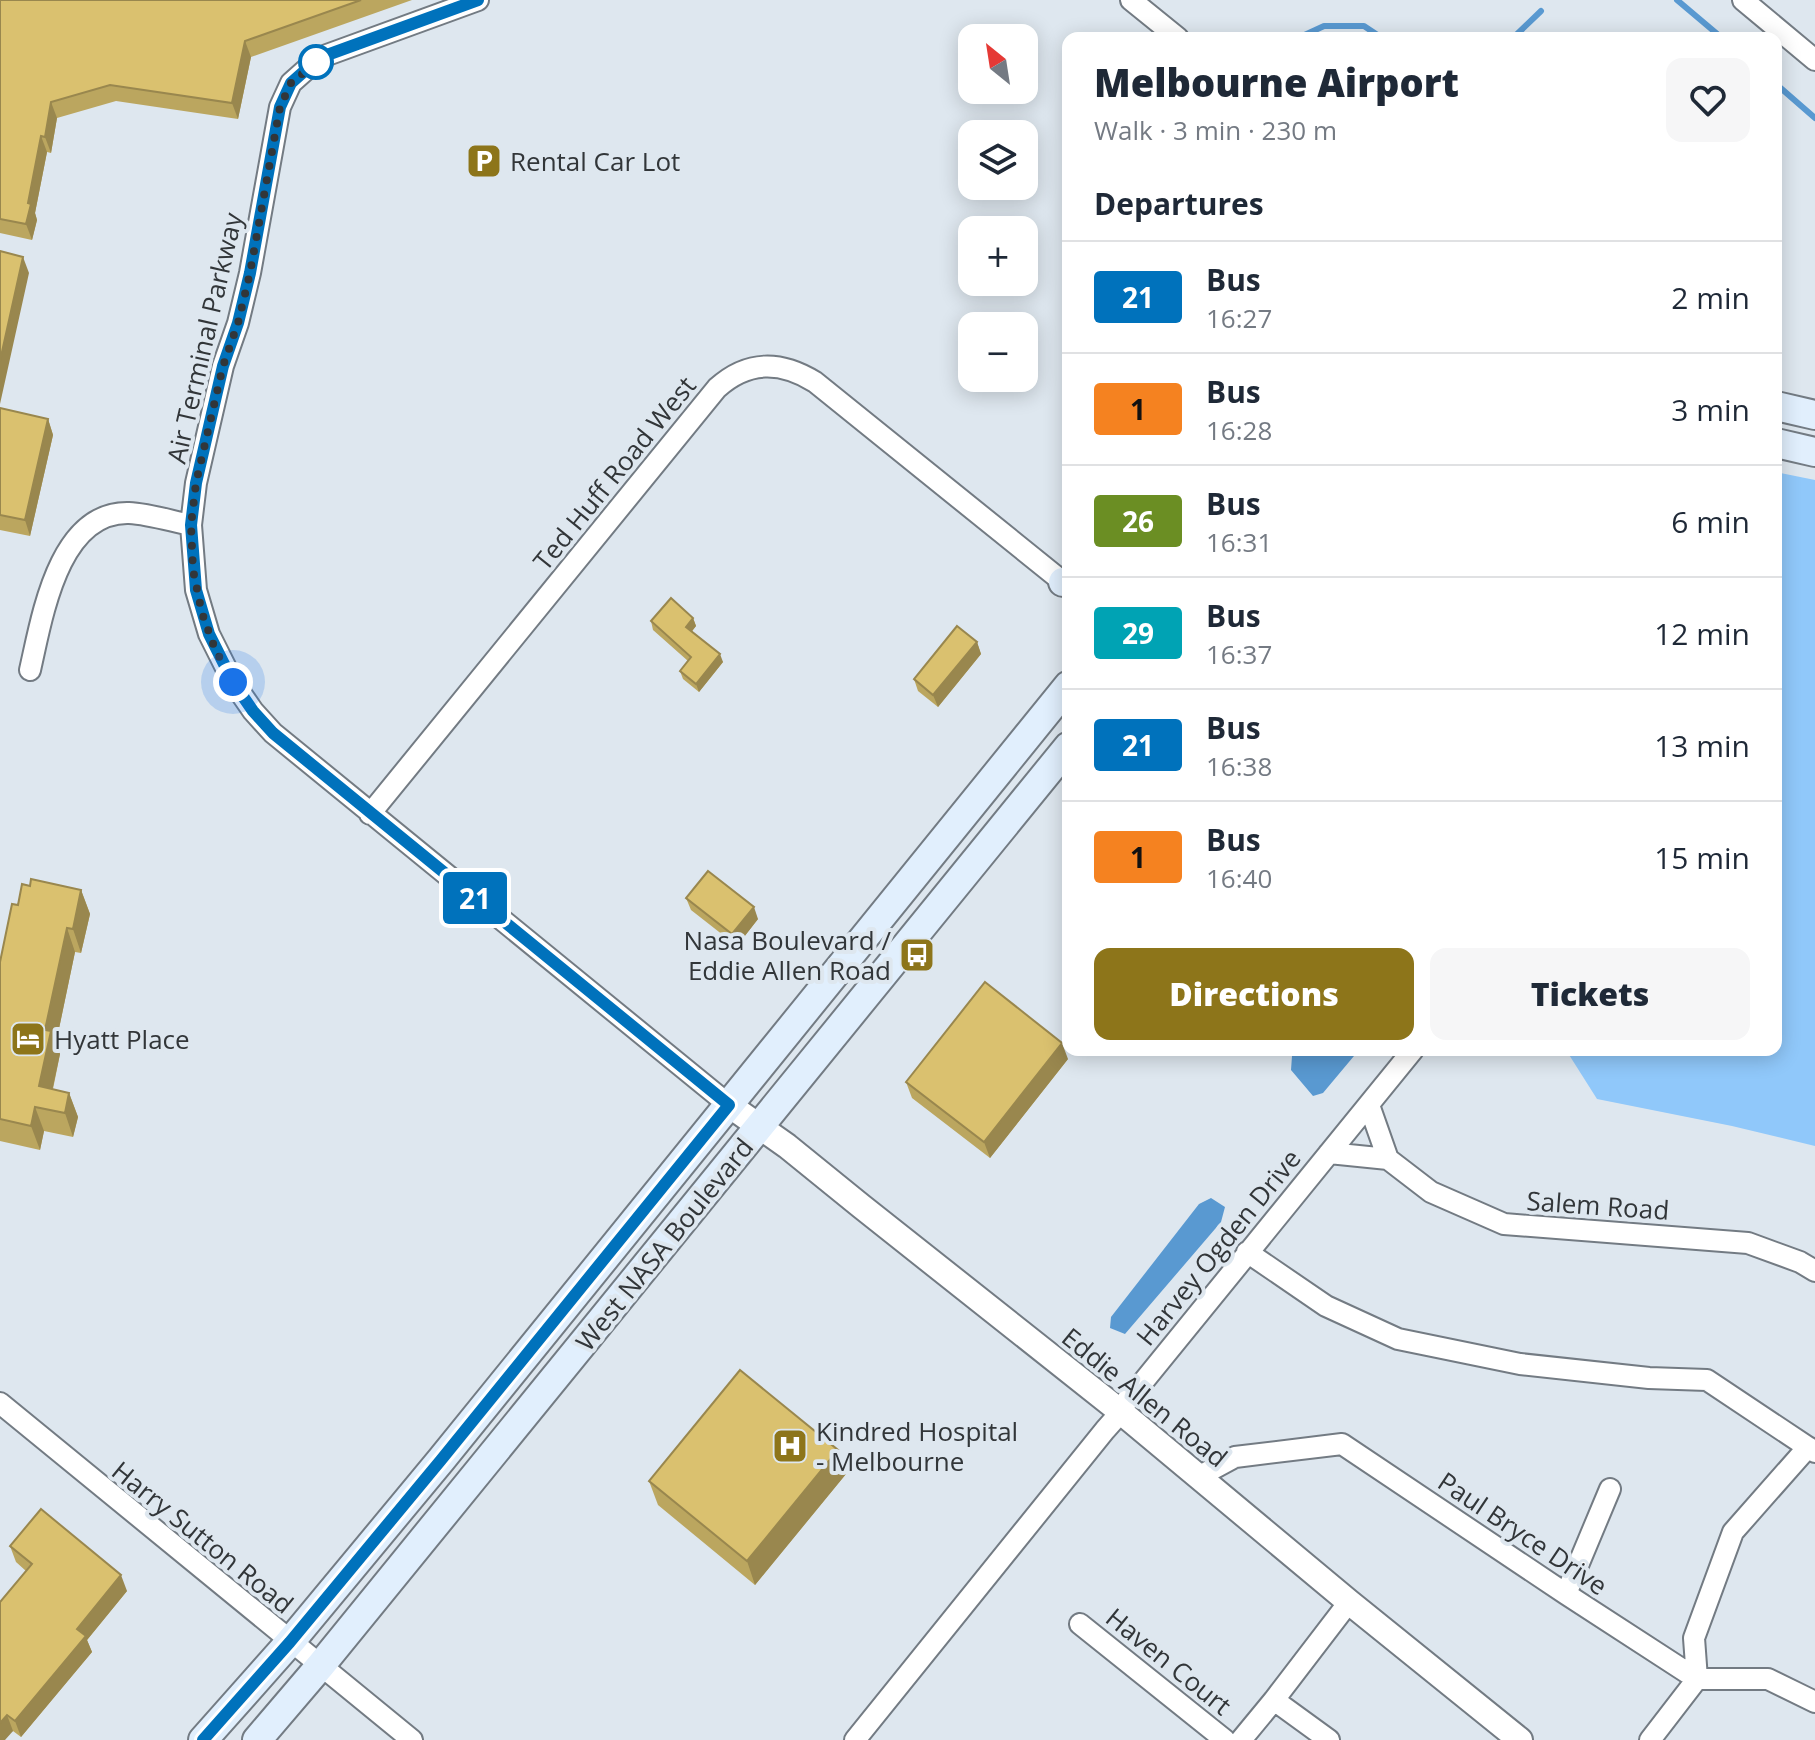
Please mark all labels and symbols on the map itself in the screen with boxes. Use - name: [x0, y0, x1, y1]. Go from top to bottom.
- north arrow: [958, 24, 1038, 104]
- unlabelled marker: [299, 45, 333, 79]
- parking icon: Rental Car Lot: [465, 142, 503, 180]
- place label: Rental Car Lot: [510, 143, 680, 179]
- street label: Air Terminal Parkway: [158, 208, 251, 467]
- street label: Ted Huff Road West: [524, 368, 704, 578]
- your location: [213, 662, 253, 702]
- line badge: 21: [439, 872, 511, 924]
- place label: Nasa Boulevard / Eddie Allen Road: [684, 922, 891, 988]
- bus stop icon: Nasa Boulevard / Eddie Allen Road: [898, 936, 936, 974]
- hotel icon: Hyatt Place: [9, 1020, 47, 1058]
- place label: Hyatt Place: [54, 1021, 190, 1057]
- street label: West NASA Boulevard: [567, 1130, 761, 1358]
- street label: Harvey Ogden Drive: [1128, 1141, 1308, 1353]
- street label: Salem Road: [1526, 1182, 1670, 1228]
- street label: Eddie Allen Road: [1055, 1319, 1235, 1475]
- place label: Kindred Hospital - Melbourne: [816, 1413, 1018, 1479]
- hospital icon: Kindred Hospital - Melbourne: [771, 1427, 809, 1465]
- street label: Harry Sutton Road: [105, 1453, 301, 1621]
- street label: Paul Bryce Drive: [1431, 1463, 1615, 1603]
- street label: Haven Court: [1099, 1599, 1239, 1723]

